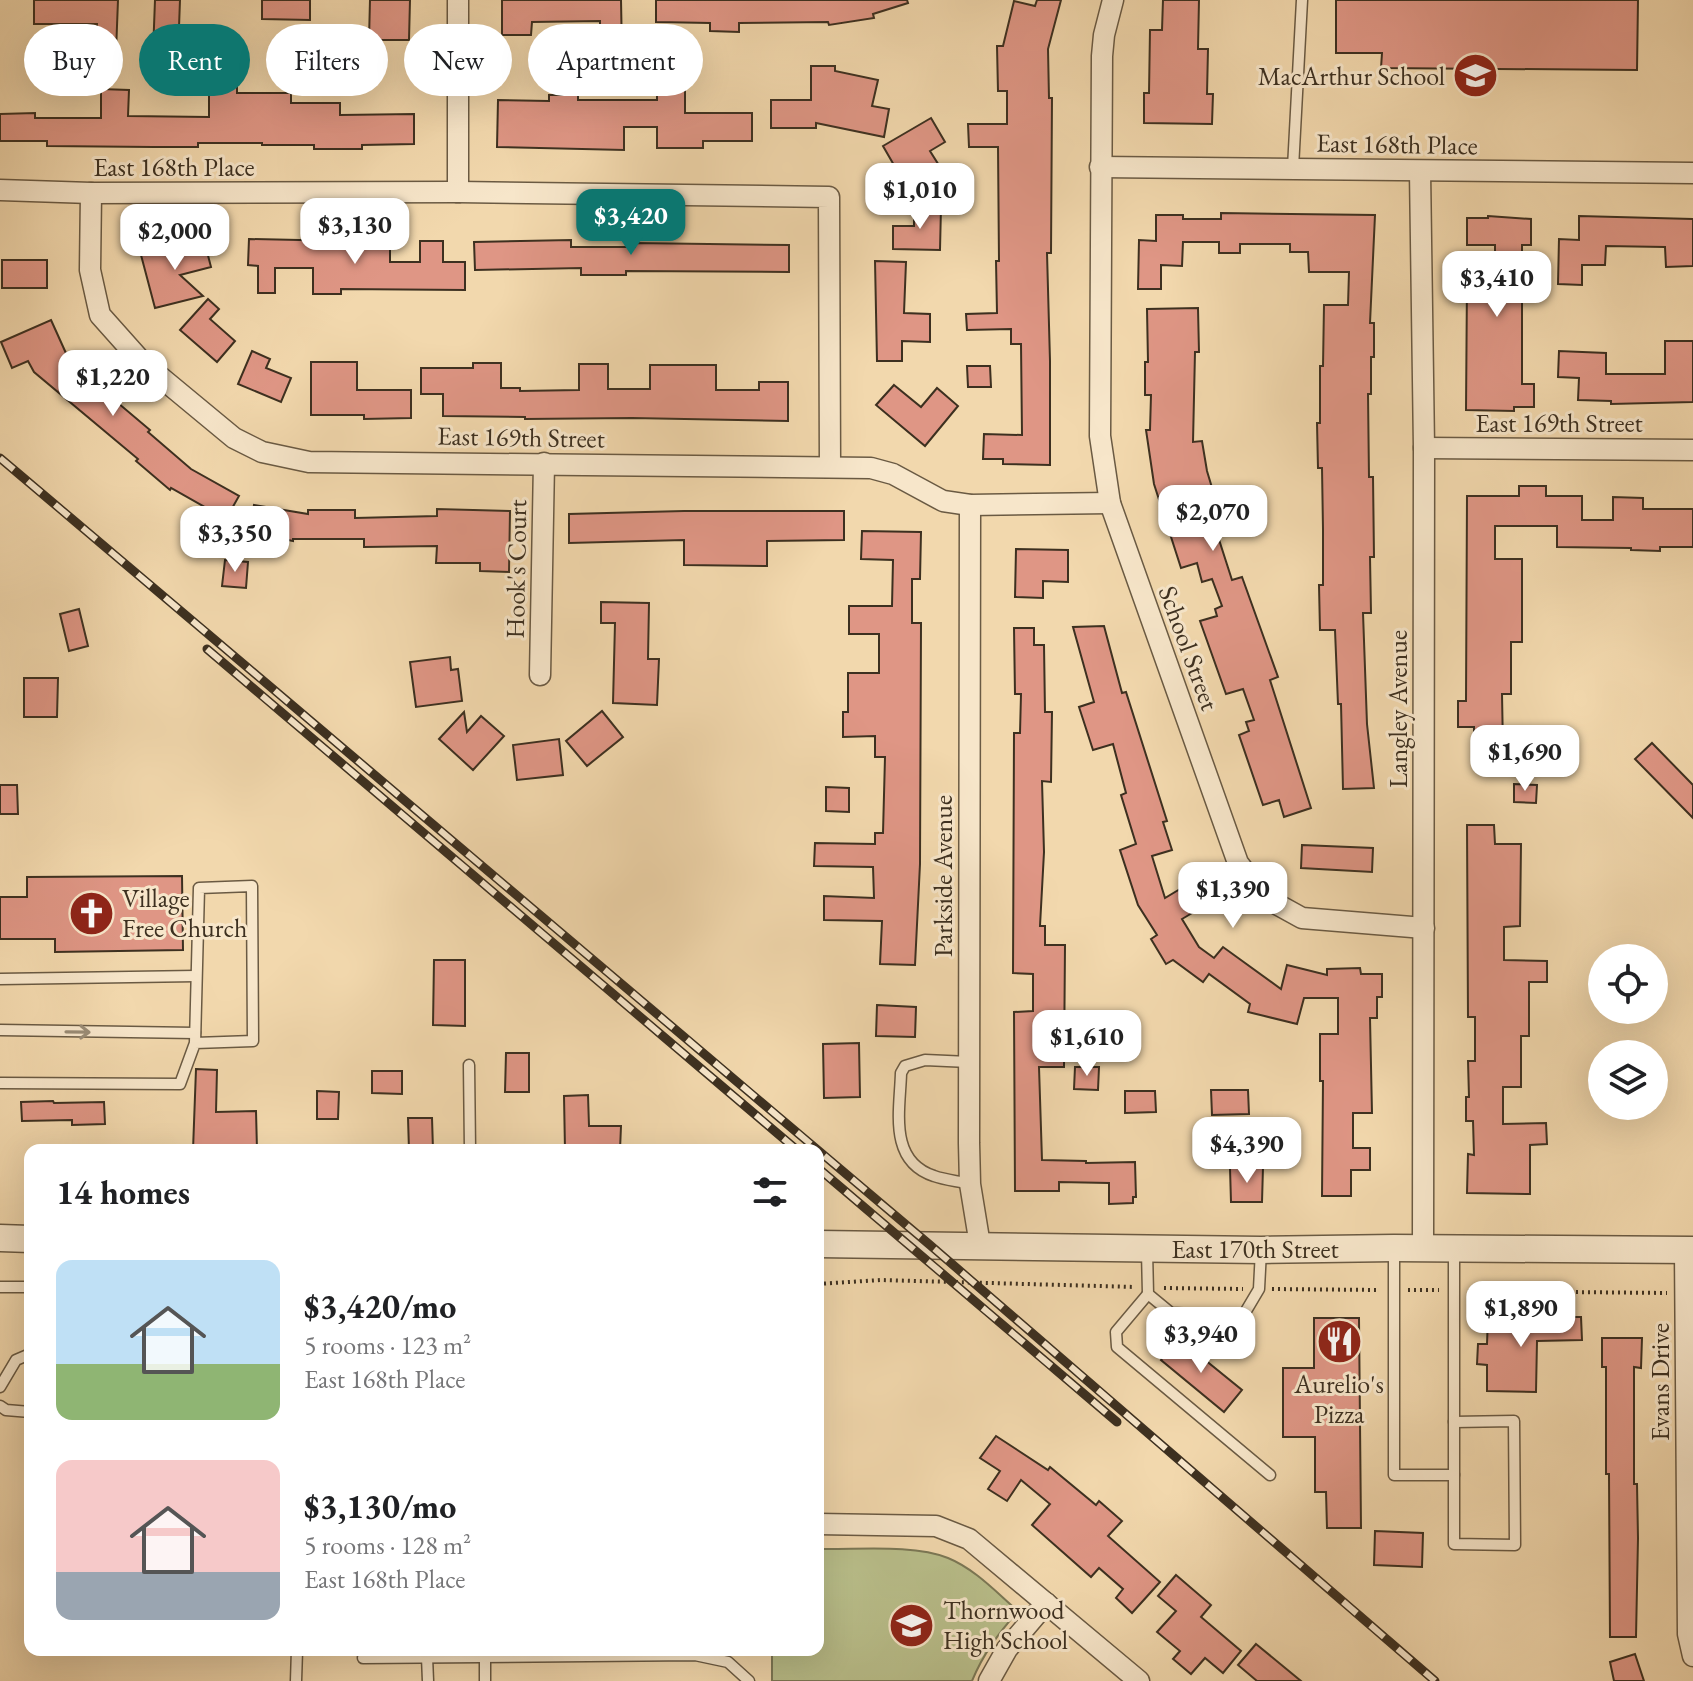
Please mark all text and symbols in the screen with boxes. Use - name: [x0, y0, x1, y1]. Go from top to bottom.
- chip: Buy: [24, 24, 123, 96]
- chip: Rent: [139, 24, 250, 96]
- chip: Filters: [266, 24, 388, 96]
- chip: New: [404, 24, 512, 96]
- chip: Apartment: [528, 24, 703, 96]
- school or university icon: MacArthur School: [1452, 52, 1500, 100]
- place label: MacArthur School: [1258, 59, 1445, 93]
- street label: East 168th Place: [1316, 126, 1478, 162]
- street label: East 168th Place: [93, 150, 255, 184]
- pin: $1,010: [855, 163, 985, 231]
- text: $1,010: [883, 172, 957, 206]
- pin: $3,420: [566, 189, 696, 257]
- pin: $3,130: [290, 198, 420, 266]
- text: $3,420: [594, 198, 668, 232]
- pin: $2,000: [110, 204, 240, 272]
- text: $3,130: [318, 207, 392, 241]
- text: $2,000: [138, 213, 212, 247]
- pin: $3,410: [1432, 251, 1562, 319]
- text: $3,410: [1460, 260, 1534, 294]
- pin: $1,220: [48, 350, 178, 418]
- text: $1,220: [76, 359, 150, 393]
- street label: East 169th Street: [1475, 406, 1643, 440]
- street label: East 169th Street: [437, 419, 605, 455]
- pin: $2,070: [1148, 485, 1278, 553]
- text: $2,070: [1176, 494, 1250, 528]
- street label: Hook's Court: [498, 499, 534, 639]
- pin: $3,350: [170, 506, 300, 574]
- text: $3,350: [198, 515, 272, 549]
- street label: School Street: [1151, 581, 1227, 715]
- street label: Langley Avenue: [1381, 630, 1415, 788]
- pin: $1,690: [1460, 725, 1590, 793]
- text: $1,690: [1488, 734, 1562, 768]
- street label: Parkside Avenue: [926, 795, 960, 957]
- pin: $1,390: [1168, 862, 1298, 930]
- text: $1,390: [1196, 871, 1270, 905]
- place label: Village Free Church: [122, 881, 247, 945]
- church icon: Village Free Church: [67, 889, 115, 937]
- map controls: [1588, 944, 1668, 1120]
- button: locate: [1588, 944, 1668, 1024]
- pin: $1,610: [1022, 1010, 1152, 1078]
- text: $1,610: [1050, 1019, 1124, 1053]
- one-way arrow: [64, 1024, 91, 1039]
- button: layers: [1588, 1040, 1668, 1120]
- pin: $4,390: [1182, 1117, 1312, 1185]
- text: $4,390: [1210, 1126, 1284, 1160]
- text: 14 homes: [56, 1170, 190, 1214]
- icon: filters: [748, 1170, 792, 1214]
- street label: East 170th Street: [1171, 1232, 1339, 1266]
- pin: $1,890: [1456, 1281, 1586, 1349]
- text: $3,420/mo: [304, 1284, 456, 1328]
- text: $1,890: [1484, 1290, 1558, 1324]
- icon: home: [120, 1292, 216, 1388]
- pin: $3,940: [1136, 1307, 1266, 1375]
- text: $3,940: [1164, 1316, 1238, 1350]
- restaurant icon: Aurelio's Pizza: [1315, 1317, 1363, 1365]
- street label: Evans Drive: [1643, 1323, 1677, 1441]
- text: 5 rooms · 123 m²: [304, 1328, 471, 1362]
- text: East 168th Place: [304, 1362, 466, 1396]
- place label: Aurelio's Pizza: [1293, 1367, 1384, 1431]
- text: $3,130/mo: [304, 1484, 456, 1528]
- icon: home: [120, 1492, 216, 1588]
- text: 5 rooms · 128 m²: [304, 1528, 471, 1562]
- text: East 168th Place: [304, 1562, 466, 1596]
- place label: Thornwood High School: [943, 1593, 1068, 1657]
- school or university icon: Thornwood High School: [888, 1601, 936, 1649]

